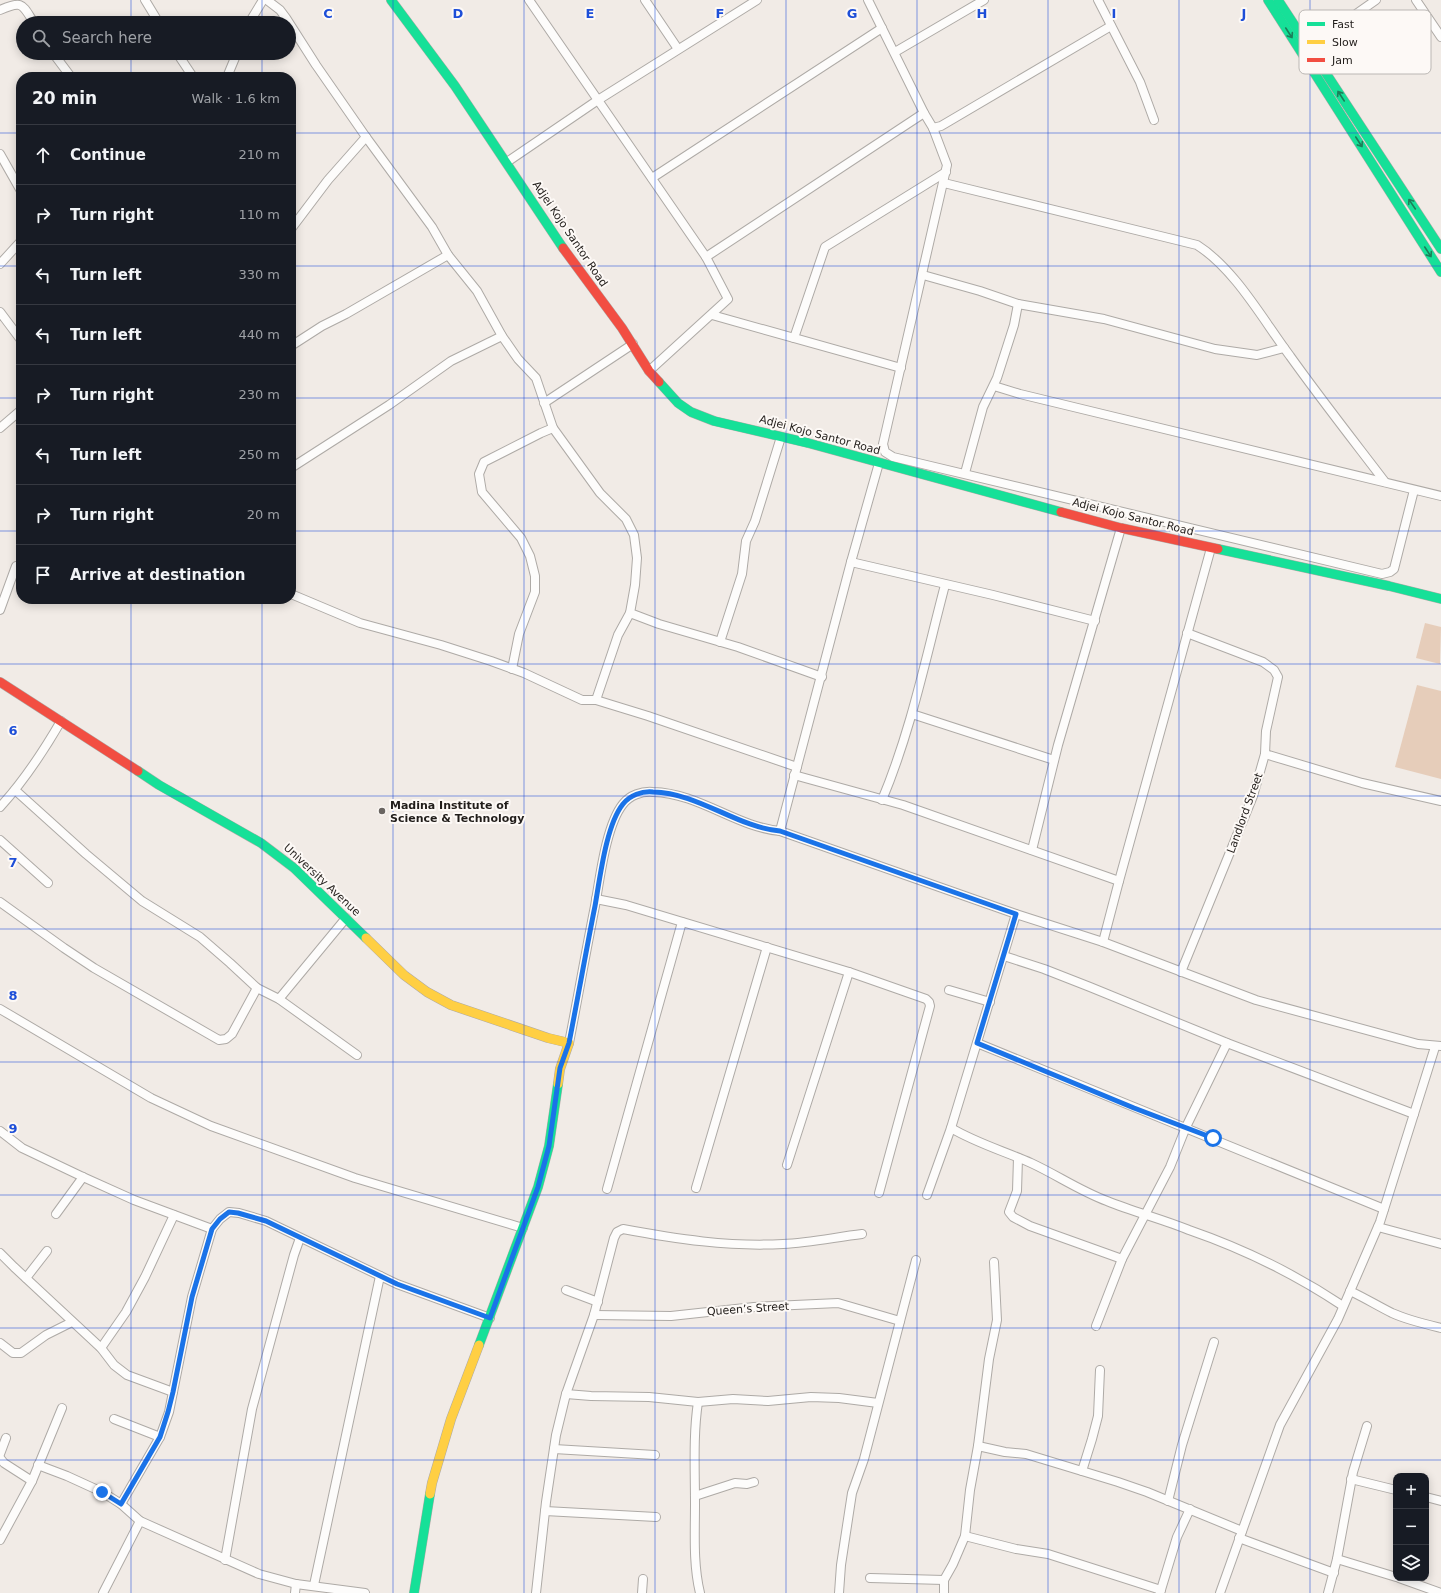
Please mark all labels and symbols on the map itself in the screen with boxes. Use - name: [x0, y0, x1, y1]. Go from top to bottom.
- text: C: [323, 6, 333, 21]
- text: D: [453, 6, 464, 21]
- text: E: [586, 6, 594, 21]
- text: F: [716, 6, 724, 21]
- text: G: [847, 6, 857, 21]
- text: H: [977, 6, 987, 21]
- text: I: [1112, 6, 1116, 21]
- text: J: [1241, 6, 1246, 21]
- legend: [1299, 10, 1431, 74]
- text: Fast: [1332, 18, 1355, 31]
- one-way arrow: [1285, 27, 1293, 38]
- text: Slow: [1332, 36, 1358, 49]
- text: Jam: [1331, 54, 1353, 67]
- one-way arrow: [1336, 90, 1345, 101]
- one-way arrow: [1355, 137, 1363, 148]
- street label: Adjei Kojo Santor Road: [530, 179, 610, 289]
- one-way arrow: [1408, 199, 1416, 210]
- one-way arrow: [1425, 246, 1433, 258]
- street label: Adjei Kojo Santor Road: [758, 413, 882, 457]
- street label: Adjei Kojo Santor Road: [1071, 496, 1195, 538]
- text: 6: [8, 723, 18, 738]
- street label: Landlord Street: [1224, 770, 1266, 855]
- place label: Madina Institute of Science & Technology: [390, 799, 524, 825]
- marker: Madina Institute of Science & Technology: [377, 806, 387, 816]
- street label: University Avenue: [281, 841, 363, 919]
- text: 7: [8, 855, 18, 870]
- text: 8: [8, 988, 18, 1003]
- text: 9: [8, 1121, 18, 1136]
- route start: [1204, 1129, 1222, 1147]
- street label: Queen’s Street: [706, 1300, 790, 1318]
- route end: [93, 1483, 111, 1501]

